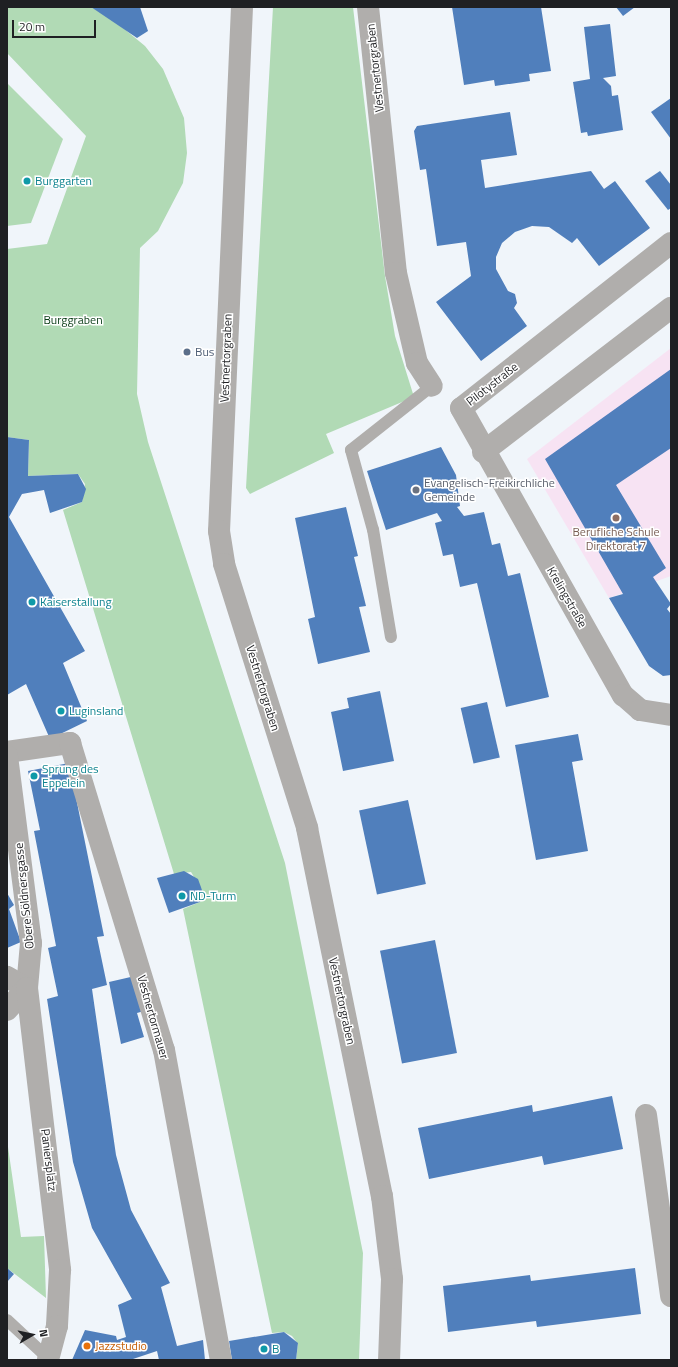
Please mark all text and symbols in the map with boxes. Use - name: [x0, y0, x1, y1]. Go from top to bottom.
- scale bar: [14, 12, 98, 38]
- text: 20 m: [19, 17, 45, 36]
- street label: Vestnertorgraben: [363, 23, 387, 113]
- place label: Burggarten: [35, 174, 92, 188]
- marker: Burggarten: [22, 176, 32, 186]
- park label: Burggraben: [43, 313, 103, 327]
- street label: Vestnertorgraben: [217, 313, 235, 403]
- place label: Bus: [195, 345, 214, 359]
- marker: Bus: [182, 347, 192, 357]
- street label: Pilotystraße: [463, 359, 521, 409]
- place label: Evangelisch-Freikirchliche Gemeinde: [424, 476, 555, 504]
- marker: Evangelisch-Freikirchliche Gemeinde: [411, 485, 421, 495]
- marker: Berufliche Schule Direktorat 7: [611, 513, 621, 523]
- place label: Berufliche Schule Direktorat 7: [572, 525, 660, 553]
- street label: Krelingstraße: [544, 564, 590, 630]
- place label: Kaiserstallung: [40, 595, 112, 609]
- marker: Kaiserstallung: [27, 597, 37, 607]
- street label: Vestnertorgraben: [243, 643, 283, 733]
- place label: Luginsland: [69, 704, 123, 718]
- marker: Luginsland: [56, 706, 66, 716]
- place label: Sprung des Eppelein: [42, 762, 99, 790]
- marker: Sprung des Eppelein: [29, 771, 39, 781]
- street label: Obere Söldnersgasse: [11, 842, 37, 950]
- place label: ND-Turm: [190, 889, 236, 903]
- marker: ND-Turm: [177, 891, 187, 901]
- street label: Vestnertorgraben: [326, 956, 358, 1046]
- street label: Vestnertormauer: [134, 973, 172, 1061]
- street label: Paniersplatz: [38, 1128, 60, 1192]
- north arrow: [12, 1315, 52, 1355]
- text: N: [35, 1328, 52, 1338]
- place label: Jazzstudio: [95, 1339, 147, 1353]
- marker: Jazzstudio: [82, 1341, 92, 1351]
- place label: B: [272, 1342, 279, 1356]
- marker: B: [259, 1344, 269, 1354]

